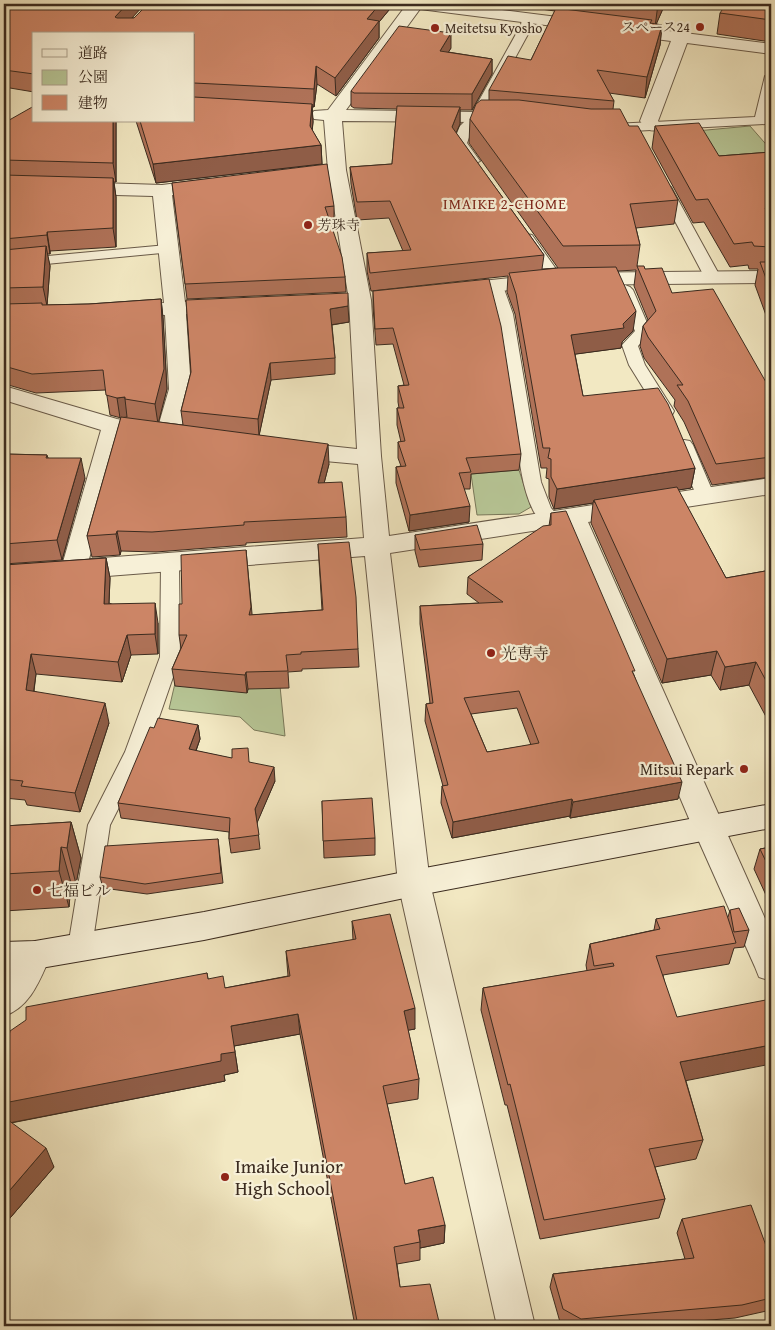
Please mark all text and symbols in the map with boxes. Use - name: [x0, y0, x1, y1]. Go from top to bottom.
- place label: スペース24: [621, 17, 690, 37]
- place label: Meitetsu Kyosho: [445, 18, 542, 38]
- marker: スペース24: [694, 21, 706, 33]
- marker: Meitetsu Kyosho: [429, 22, 441, 34]
- legend: [32, 32, 195, 122]
- text: 道路: [78, 42, 108, 63]
- text: 公園: [78, 66, 108, 87]
- text: 建物: [78, 92, 108, 113]
- district label: IMAIKE 2-CHOME: [443, 193, 567, 214]
- place label: 芳珠寺: [318, 215, 360, 235]
- marker: 芳珠寺: [302, 219, 314, 231]
- place label: 光専寺: [501, 641, 549, 665]
- marker: 光専寺: [485, 647, 497, 659]
- place label: Mitsui Repark: [640, 757, 735, 781]
- marker: Mitsui Repark: [738, 763, 750, 775]
- place label: 七福ビル: [47, 878, 111, 902]
- marker: 七福ビル: [31, 884, 43, 896]
- place label: Imaike Junior High School: [235, 1152, 343, 1202]
- marker: Imaike Junior High School: [219, 1171, 231, 1183]

